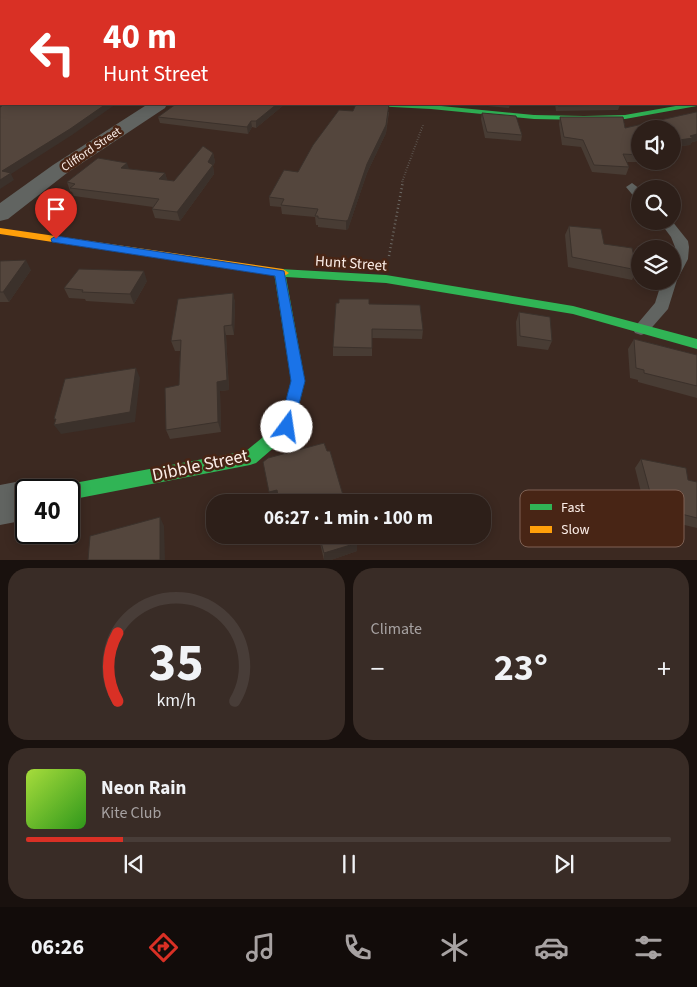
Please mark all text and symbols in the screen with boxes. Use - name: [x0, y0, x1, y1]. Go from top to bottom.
- text: 40 m: [103, 12, 177, 62]
- icon: left: [20, 20, 85, 85]
- text: Hunt Street: [103, 58, 208, 90]
- map controls: [631, 120, 681, 290]
- button: sound: [631, 120, 681, 170]
- street label: Clifford Street: [58, 123, 125, 176]
- button: search: [631, 180, 681, 230]
- pin: [35, 188, 77, 239]
- icon: arrive: [42, 195, 70, 223]
- button: layers: [631, 240, 681, 290]
- street label: Hunt Street: [314, 251, 388, 276]
- position arrow: [260, 400, 312, 452]
- street label: Dibble Street: [150, 443, 250, 488]
- speed limit sign: 40: [15, 479, 80, 544]
- legend: [520, 490, 684, 547]
- text: Fast: [561, 498, 585, 518]
- text: 06:27 · 1 min · 100 m: [264, 505, 433, 532]
- text: Slow: [561, 520, 590, 540]
- text: Climate: [371, 618, 422, 640]
- text: 35: [149, 627, 204, 701]
- text: 23°: [494, 641, 548, 695]
- text: −: [371, 649, 384, 689]
- text: +: [657, 649, 671, 689]
- text: km/h: [156, 688, 196, 713]
- text: Neon Rain: [101, 775, 186, 802]
- text: Kite Club: [101, 802, 161, 824]
- icon: previous: [120, 850, 148, 878]
- icon: pause: [335, 850, 363, 878]
- icon: next: [550, 850, 578, 878]
- icon: directions: [146, 930, 181, 965]
- icon: music: [243, 930, 278, 965]
- icon: phone: [340, 930, 375, 965]
- icon: climate: [437, 930, 472, 965]
- icon: car: [534, 930, 569, 965]
- icon: filters: [631, 930, 666, 965]
- text: 06:26: [31, 931, 84, 963]

